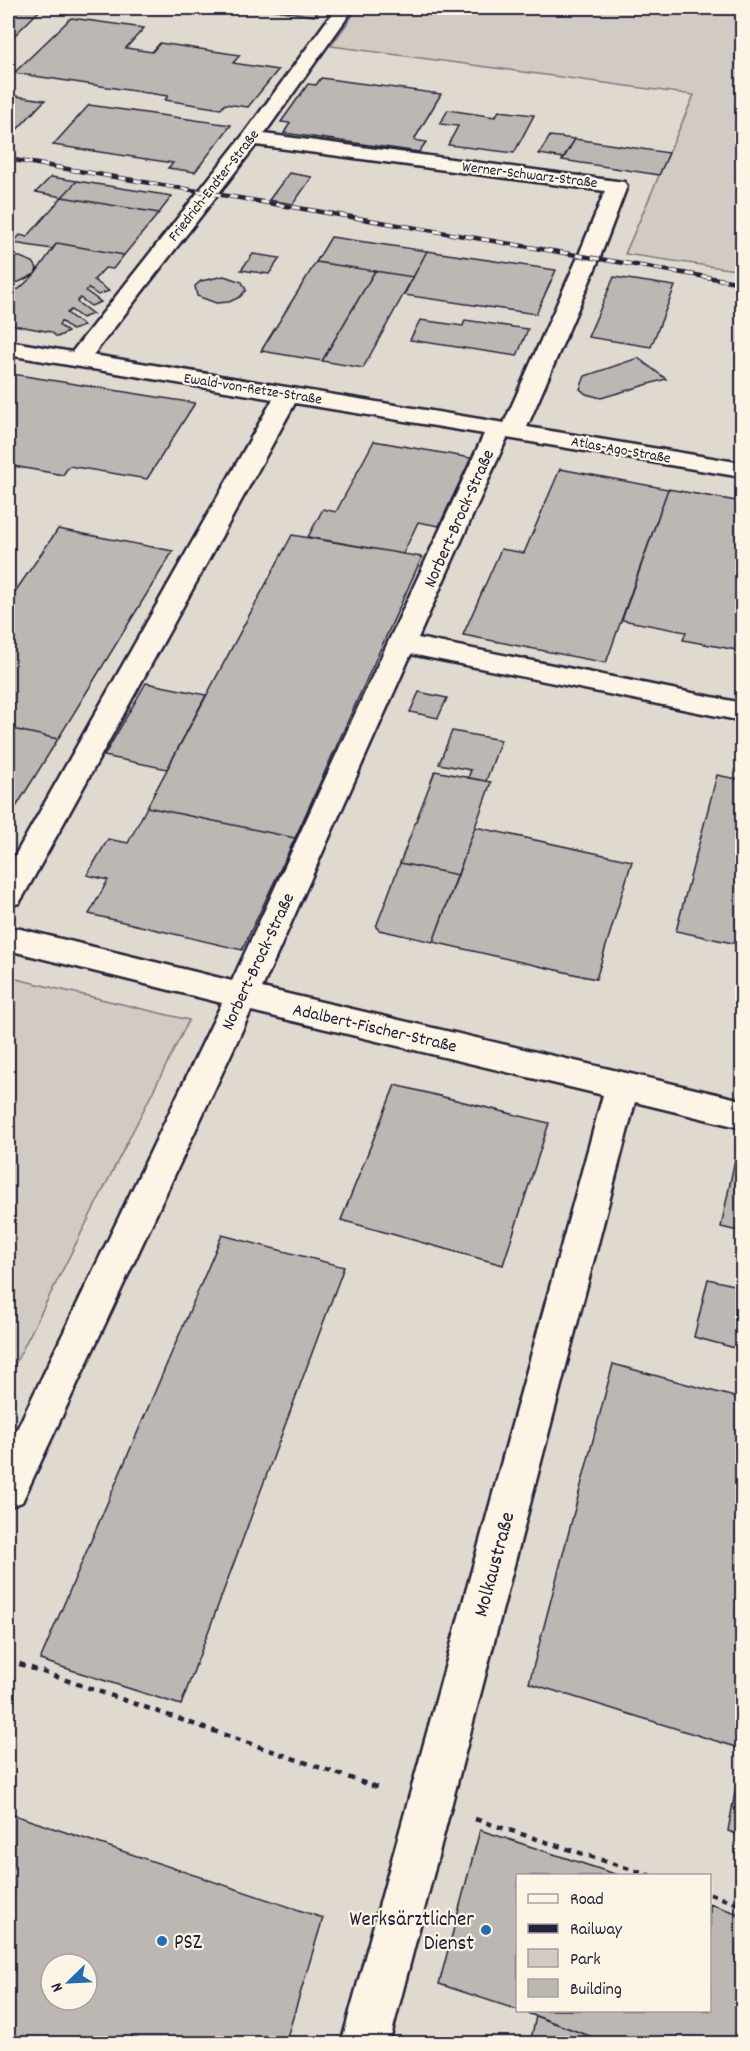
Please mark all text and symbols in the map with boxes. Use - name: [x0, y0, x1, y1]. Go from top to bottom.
- street label: Friedrich-Endter-Straße: [164, 125, 266, 247]
- street label: Werner-Schwarz-Straße: [461, 157, 599, 195]
- street label: Ewald-von-Retze-Straße: [182, 368, 324, 412]
- street label: Atlas-Ago-Straße: [569, 431, 673, 471]
- street label: Norbert-Brock-Straße: [419, 446, 502, 592]
- street label: Norbert-Brock-Straße: [216, 889, 302, 1035]
- street label: Adalbert-Fischer-Straße: [290, 998, 459, 1060]
- street label: Molkaustraße: [467, 1509, 524, 1621]
- legend: [516, 1874, 711, 2012]
- text: Road: [570, 1888, 604, 1913]
- place label: Werksärztlicher Dienst: [350, 1906, 474, 1960]
- text: Railway: [570, 1918, 623, 1943]
- marker: Werksärztlicher Dienst: [479, 1923, 493, 1937]
- place label: PSZ: [174, 1929, 203, 1959]
- marker: PSZ: [155, 1934, 169, 1948]
- text: Park: [570, 1948, 601, 1973]
- north arrow: [39, 1952, 99, 2012]
- text: Building: [570, 1978, 622, 2003]
- text: N: [45, 1979, 70, 1995]

